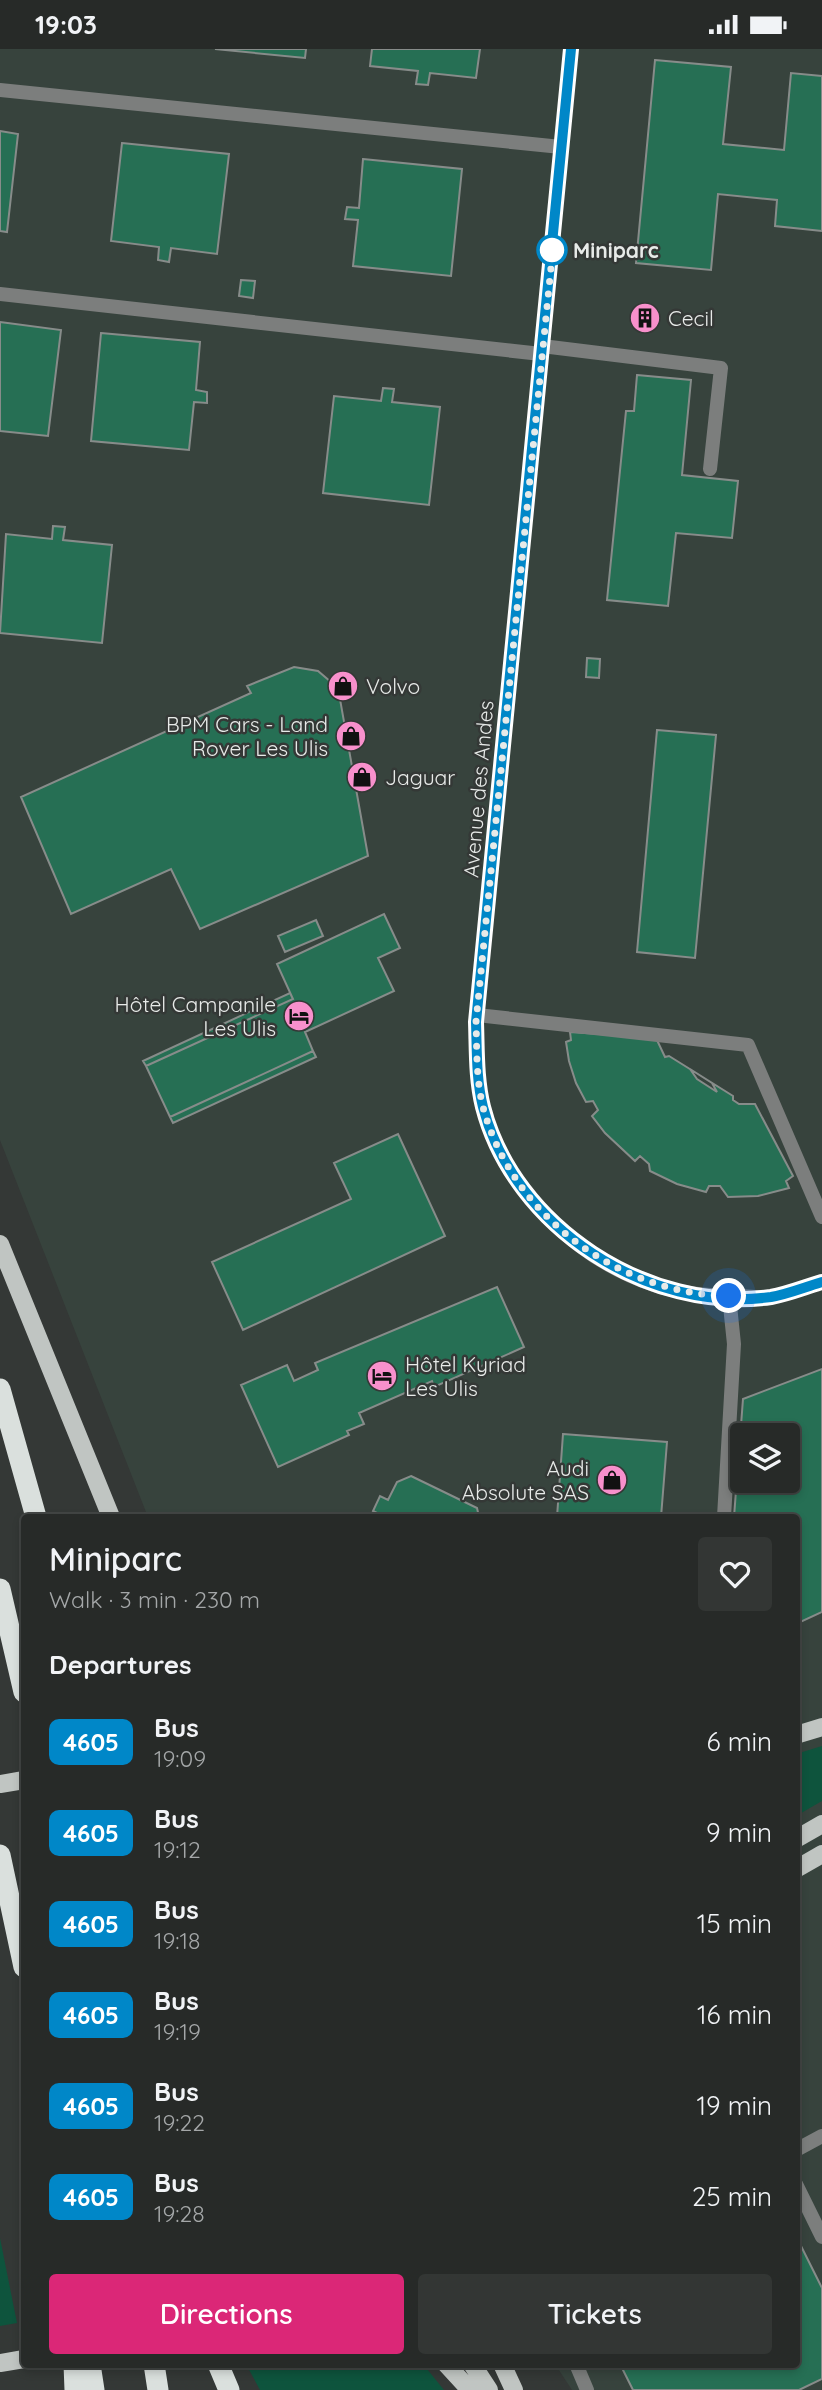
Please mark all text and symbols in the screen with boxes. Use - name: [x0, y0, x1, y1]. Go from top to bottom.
- text: 19:03: [35, 8, 97, 41]
- marker: Miniparc: [537, 235, 567, 265]
- place label: Miniparc: [573, 237, 659, 263]
- building icon: Cecil: [628, 301, 662, 335]
- place label: Cecil: [668, 305, 714, 331]
- shop icon: Volvo: [326, 669, 360, 703]
- place label: Volvo: [366, 673, 420, 699]
- street label: Avenue des Andes: [457, 699, 499, 879]
- place label: BPM Cars - Land Rover Les Ulis: [166, 711, 328, 761]
- shop icon: BPM Cars - Land Rover Les Ulis: [334, 719, 368, 753]
- shop icon: Jaguar: [345, 760, 379, 794]
- place label: Jaguar: [385, 764, 455, 790]
- place label: Hôtel Campanile Les Ulis: [115, 991, 276, 1041]
- hotel icon: Hôtel Campanile Les Ulis: [282, 999, 316, 1033]
- your location: [711, 1278, 746, 1313]
- place label: Hôtel Kyriad Les Ulis: [405, 1351, 526, 1401]
- hotel icon: Hôtel Kyriad Les Ulis: [365, 1359, 399, 1393]
- map controls: [730, 1423, 800, 1493]
- button: layers: [730, 1423, 800, 1493]
- place label: Audi Absolute SAS: [462, 1455, 589, 1505]
- shop icon: Audi Absolute SAS: [595, 1463, 629, 1497]
- button: heart: [698, 1537, 772, 1611]
- text: Miniparc: [49, 1538, 182, 1579]
- text: Walk · 3 min · 230 m: [49, 1585, 260, 1614]
- text: Departures: [49, 1648, 192, 1681]
- text: Bus: [154, 1711, 199, 1744]
- text: 6 min: [707, 1725, 772, 1758]
- text: 4605: [63, 1727, 119, 1757]
- text: 19:09: [154, 1744, 206, 1773]
- text: Bus: [154, 1802, 199, 1835]
- text: 9 min: [706, 1816, 772, 1849]
- text: 4605: [63, 1818, 119, 1848]
- text: 19:12: [154, 1835, 201, 1864]
- text: Bus: [154, 1893, 199, 1926]
- text: 15 min: [697, 1907, 772, 1940]
- text: 4605: [63, 1909, 119, 1939]
- text: 19:18: [154, 1926, 201, 1955]
- text: Bus: [154, 1984, 199, 2017]
- text: 16 min: [697, 1998, 772, 2031]
- text: 4605: [63, 2000, 119, 2030]
- text: 19:19: [154, 2017, 201, 2046]
- text: Bus: [154, 2075, 199, 2108]
- text: 19 min: [696, 2089, 772, 2122]
- text: 4605: [63, 2091, 119, 2121]
- text: 19:22: [154, 2108, 205, 2137]
- text: Bus: [154, 2166, 199, 2199]
- text: 25 min: [692, 2180, 772, 2213]
- text: 4605: [63, 2182, 119, 2212]
- text: 19:28: [154, 2199, 205, 2228]
- button: Directions: [49, 2274, 404, 2354]
- button: Tickets: [418, 2274, 772, 2354]

